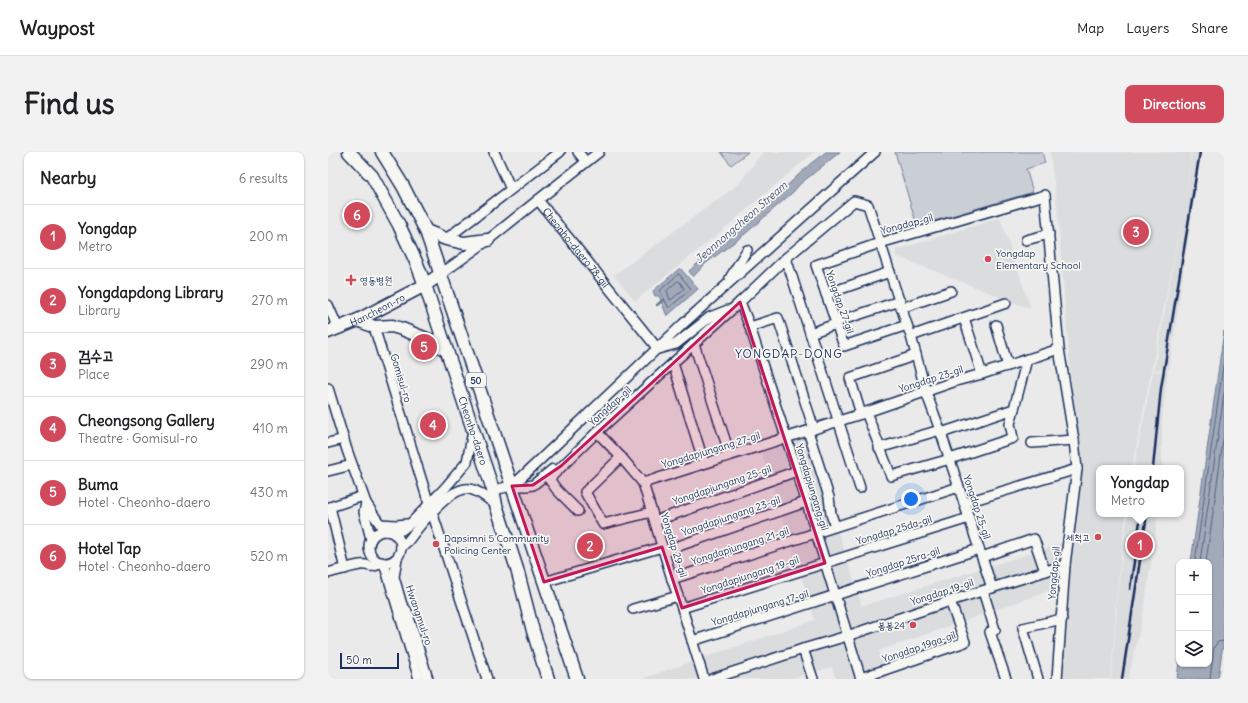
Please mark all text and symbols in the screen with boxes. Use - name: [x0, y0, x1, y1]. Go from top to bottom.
- text: Waypost: [20, 16, 95, 40]
- text: Map: [1077, 19, 1104, 37]
- text: Layers: [1126, 19, 1169, 37]
- text: Share: [1191, 19, 1228, 37]
- button: Directions: [1125, 85, 1224, 123]
- text: Find us: [24, 86, 115, 122]
- text: Nearby: [40, 167, 96, 189]
- text: 6 results: [239, 170, 288, 187]
- water label: Jeonnongcheon Stream: [692, 178, 790, 266]
- pin: 6: [344, 200, 370, 230]
- street label: Cheonho-daero 78-gil: [540, 205, 612, 290]
- street label: Yongdap-gil: [879, 211, 935, 237]
- pin: 3: [1123, 217, 1149, 247]
- text: Yongdap: [78, 219, 137, 238]
- text: 1: [50, 228, 56, 245]
- text: 200 m: [249, 228, 288, 245]
- text: Metro: [78, 238, 112, 255]
- place label: Yongdap Elementary School: [996, 247, 1081, 272]
- marker: Yongdap Elementary School: [983, 254, 993, 264]
- street label: Yongdap 27-gil: [823, 269, 857, 335]
- marker: 영동병원: [345, 274, 357, 286]
- place label: 영동병원: [360, 274, 392, 287]
- text: Yongdapdong Library: [78, 283, 224, 302]
- street label: Hancheon-ro: [348, 290, 407, 329]
- text: 2: [49, 292, 57, 309]
- text: 270 m: [251, 292, 288, 309]
- text: Library: [78, 302, 120, 319]
- pin: 5: [411, 332, 437, 362]
- text: 검수고: [78, 346, 114, 365]
- district label: YONGDAP-DONG: [735, 346, 843, 361]
- street label: Gomisul-ro: [387, 352, 415, 404]
- text: 3: [49, 356, 57, 373]
- text: 290 m: [250, 356, 288, 373]
- street label: Yongdap 23-gil: [897, 362, 965, 396]
- text: Place: [78, 366, 109, 383]
- road number: 50: [466, 373, 486, 387]
- street label: Yongdap-gil: [586, 383, 634, 429]
- street label: Cheonho-daero: [456, 395, 491, 467]
- pin: 4: [420, 410, 446, 440]
- text: Cheongsong Gallery: [78, 411, 215, 430]
- text: 4: [49, 420, 57, 437]
- text: 410 m: [252, 420, 288, 437]
- street label: Yongdapjungang 27-gil: [660, 429, 762, 471]
- text: Theatre · Gomisul-ro: [78, 430, 197, 447]
- street label: Yongdapjungang-gil: [793, 442, 831, 532]
- street label: Yongdapjungang 25-gil: [671, 462, 773, 508]
- popup: [1096, 465, 1184, 517]
- street label: Yongdap 25-gil: [960, 473, 994, 541]
- text: Yongdap: [1111, 473, 1169, 492]
- text: Buma: [78, 475, 118, 494]
- text: 5: [49, 484, 57, 501]
- text: 430 m: [250, 484, 288, 501]
- your location: [901, 489, 921, 509]
- text: Metro: [1111, 492, 1145, 509]
- street label: Yongdapjungang 23-gil: [680, 493, 782, 539]
- text: Hotel · Cheonho-daero: [78, 494, 211, 511]
- street label: Yongdap 29-gil: [658, 511, 690, 579]
- street label: Yongdap 25da-gil: [855, 512, 933, 548]
- street label: Yongdapjungang 21-gil: [690, 524, 790, 568]
- pin: 1: [1127, 530, 1153, 560]
- pin: 2: [577, 531, 603, 561]
- place label: 세척고: [1066, 531, 1090, 544]
- place label: Dapsimni 5 Community Policing Center: [444, 532, 549, 557]
- marker: 세척고: [1093, 532, 1103, 542]
- text: Hotel Tap: [78, 539, 141, 558]
- marker: Dapsimni 5 Community Policing Center: [431, 539, 441, 549]
- street label: Yongdap 25ra-gil: [865, 544, 941, 580]
- street label: Yongdap-gil: [1045, 546, 1063, 600]
- text: 6: [49, 548, 57, 565]
- text: 520 m: [250, 548, 288, 565]
- street label: Yongdapjungang 19-gil: [699, 553, 801, 597]
- text: Hotel · Cheonho-daero: [78, 558, 211, 575]
- map controls: [1176, 559, 1212, 667]
- button: +: [1176, 559, 1212, 595]
- street label: Yongdap 19-gil: [909, 576, 975, 608]
- street label: Hwangmul-ro: [403, 583, 435, 647]
- street label: Yongdapjungang 17-gil: [710, 587, 810, 629]
- button: −: [1176, 595, 1212, 631]
- place label: 봉봉24: [878, 619, 905, 632]
- marker: 봉봉24: [908, 620, 918, 630]
- street label: Yongdap 19ga-gil: [881, 628, 957, 666]
- button: layers: [1176, 631, 1212, 667]
- scale bar: [340, 651, 399, 670]
- text: 50 m: [346, 653, 372, 667]

